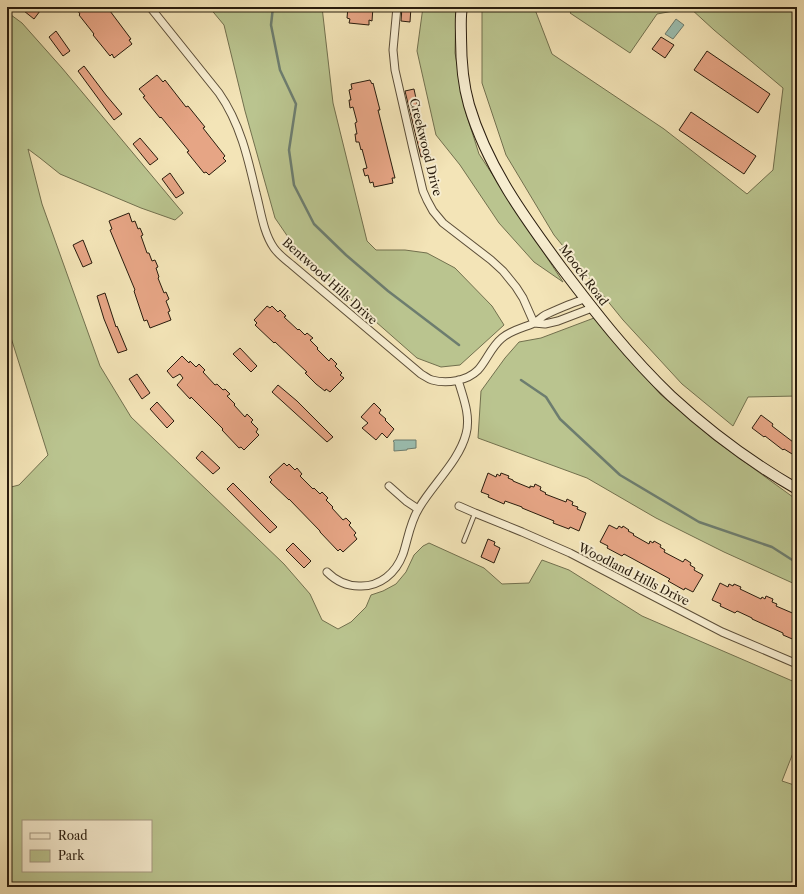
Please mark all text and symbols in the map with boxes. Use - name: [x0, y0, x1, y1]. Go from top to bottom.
- street label: Creekwood Drive: [407, 97, 445, 198]
- street label: Bentwood Hills Drive: [280, 234, 381, 328]
- street label: Moock Road: [556, 242, 612, 309]
- street label: Woodland Hills Drive: [575, 539, 692, 609]
- legend: [22, 820, 152, 872]
- text: Road: [58, 828, 88, 843]
- text: Park: [58, 848, 85, 863]

